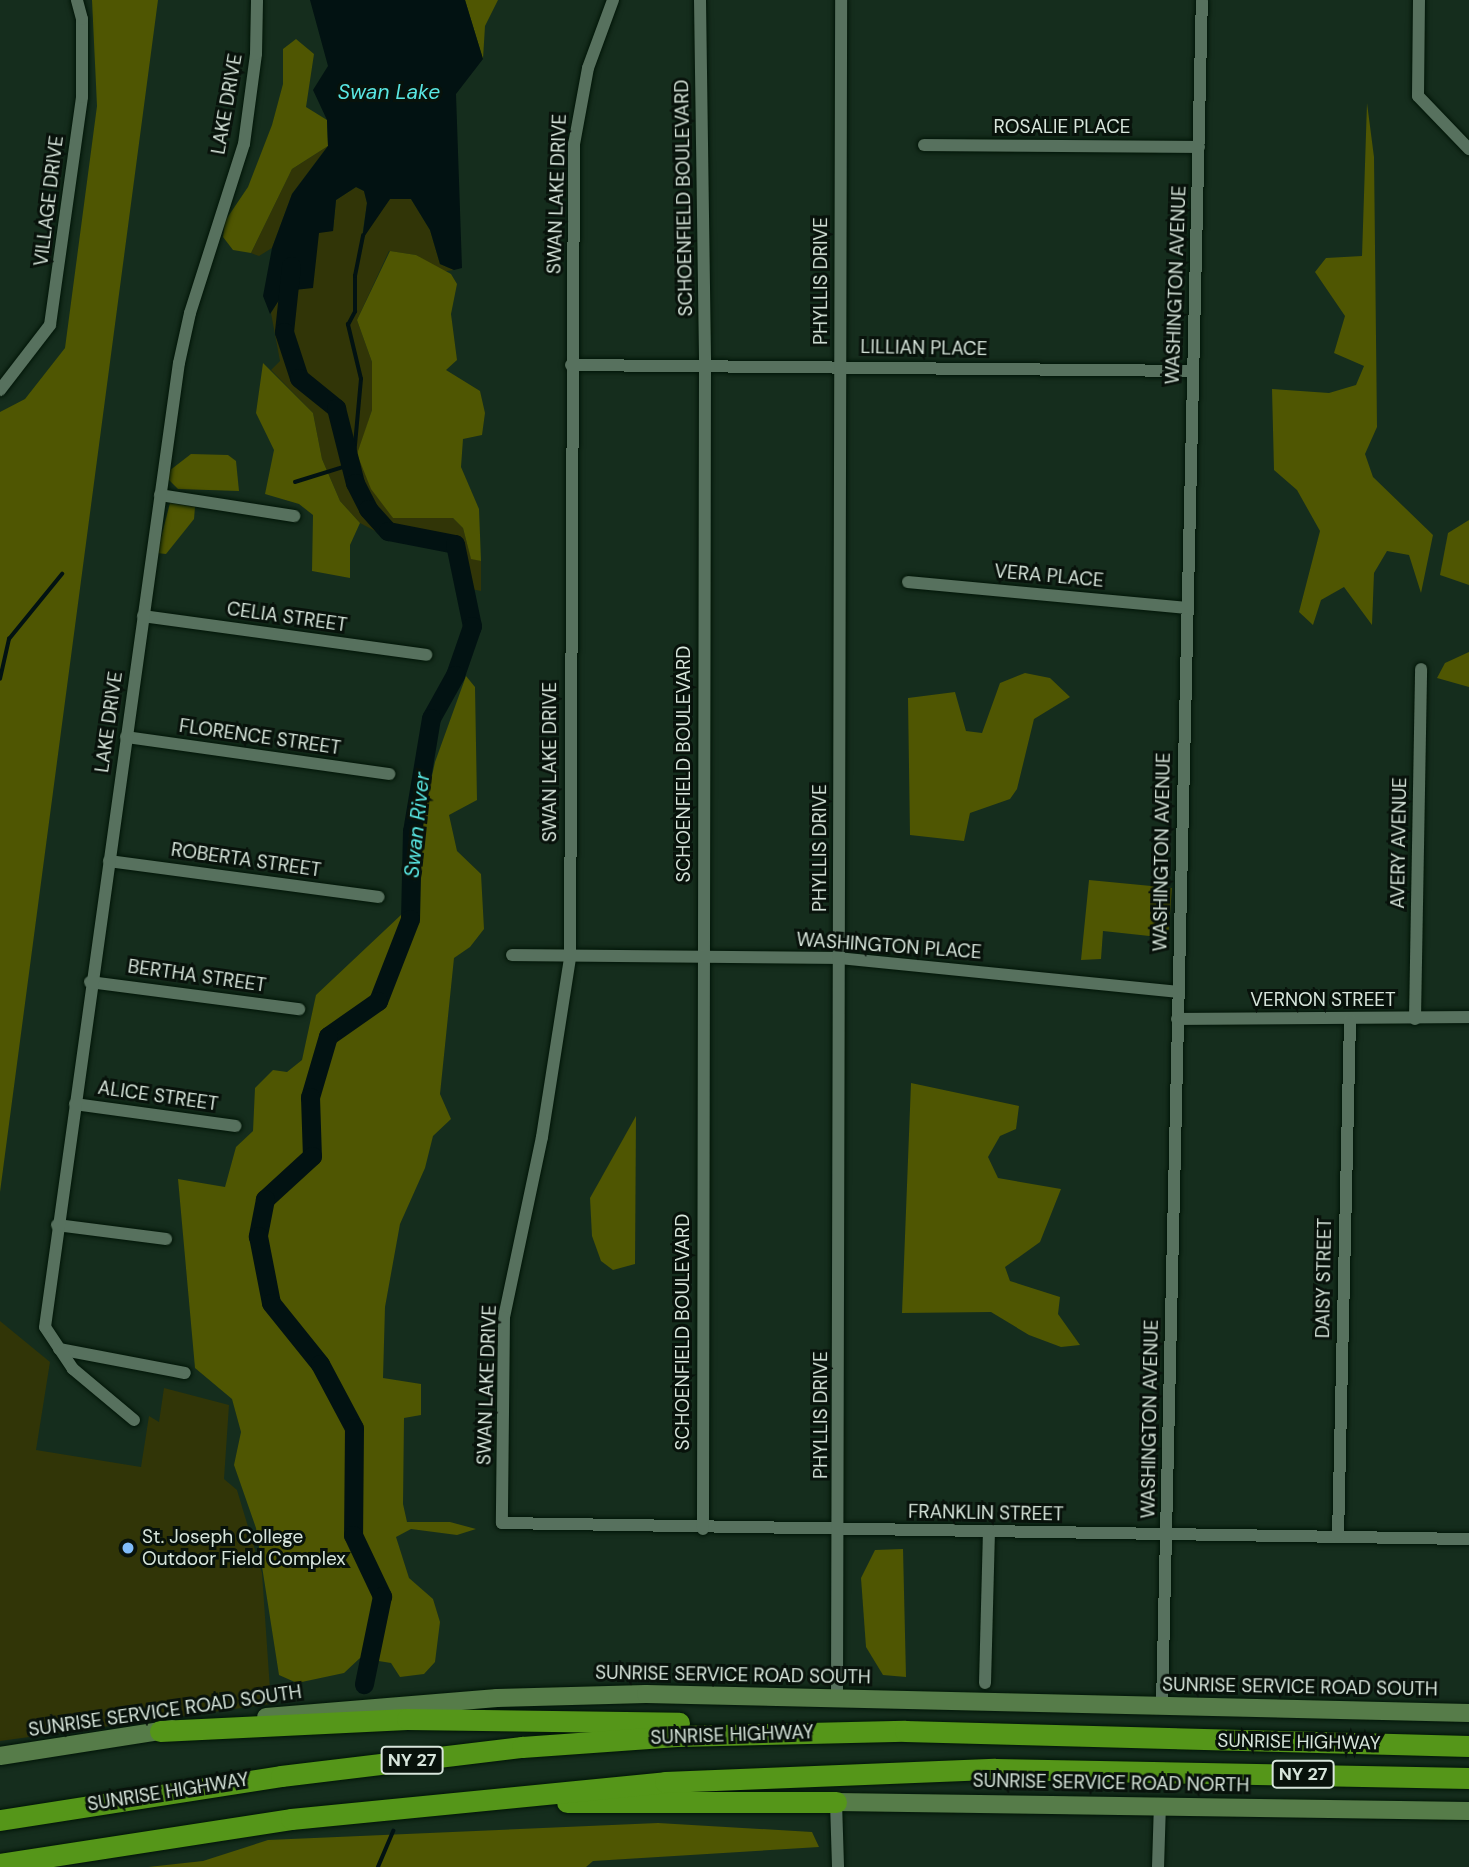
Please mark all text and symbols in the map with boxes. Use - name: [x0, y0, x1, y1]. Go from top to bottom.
- street label: LAKE DRIVE: [207, 52, 247, 156]
- water label: Swan Lake: [338, 79, 440, 105]
- street label: SCHOENFIELD BOULEVARD: [671, 79, 697, 317]
- street label: SWAN LAKE DRIVE: [543, 113, 571, 275]
- street label: ROSALIE PLACE: [993, 116, 1131, 138]
- street label: VILLAGE DRIVE: [30, 134, 68, 268]
- street label: WASHINGTON AVENUE: [1161, 185, 1191, 385]
- street label: PHYLLIS DRIVE: [810, 217, 832, 345]
- street label: LILLIAN PLACE: [860, 335, 988, 361]
- street label: VERA PLACE: [993, 560, 1105, 592]
- street label: CELIA STREET: [225, 597, 349, 637]
- street label: SCHOENFIELD BOULEVARD: [673, 646, 695, 882]
- street label: LAKE DRIVE: [91, 670, 127, 774]
- street label: SWAN LAKE DRIVE: [539, 682, 561, 842]
- street label: FLORENCE STREET: [178, 714, 342, 760]
- street label: WASHINGTON AVENUE: [1149, 752, 1175, 952]
- water label: Swan River: [399, 771, 435, 879]
- street label: AVERY AVENUE: [1386, 777, 1412, 909]
- street label: PHYLLIS DRIVE: [809, 784, 831, 912]
- street label: ROBERTA STREET: [170, 838, 322, 882]
- street label: WASHINGTON PLACE: [796, 928, 982, 964]
- street label: BERTHA STREET: [126, 955, 268, 997]
- street label: VERNON STREET: [1250, 989, 1396, 1011]
- street label: ALICE STREET: [96, 1076, 220, 1116]
- street label: SCHOENFIELD BOULEVARD: [672, 1214, 694, 1450]
- street label: DAISY STREET: [1312, 1218, 1336, 1338]
- street label: SWAN LAKE DRIVE: [473, 1304, 501, 1466]
- street label: WASHINGTON AVENUE: [1137, 1319, 1163, 1519]
- street label: PHYLLIS DRIVE: [810, 1351, 832, 1479]
- street label: FRANKLIN STREET: [908, 1500, 1064, 1526]
- place label: St. Joseph College Outdoor Field Complex: [142, 1526, 346, 1570]
- marker: St. Joseph College Outdoor Field Complex: [120, 1540, 136, 1556]
- street label: SUNRISE SERVICE ROAD SOUTH: [595, 1661, 871, 1689]
- street label: SUNRISE SERVICE ROAD SOUTH: [1162, 1673, 1438, 1701]
- street label: SUNRISE SERVICE ROAD SOUTH: [27, 1681, 303, 1741]
- street label: SUNRISE HIGHWAY: [650, 1721, 814, 1749]
- street label: SUNRISE HIGHWAY: [1217, 1729, 1381, 1755]
- road number: NY 27: [380, 1745, 444, 1774]
- road number: NY 27: [1272, 1759, 1334, 1788]
- street label: SUNRISE HIGHWAY: [86, 1768, 250, 1816]
- street label: SUNRISE SERVICE ROAD NORTH: [972, 1769, 1250, 1797]

